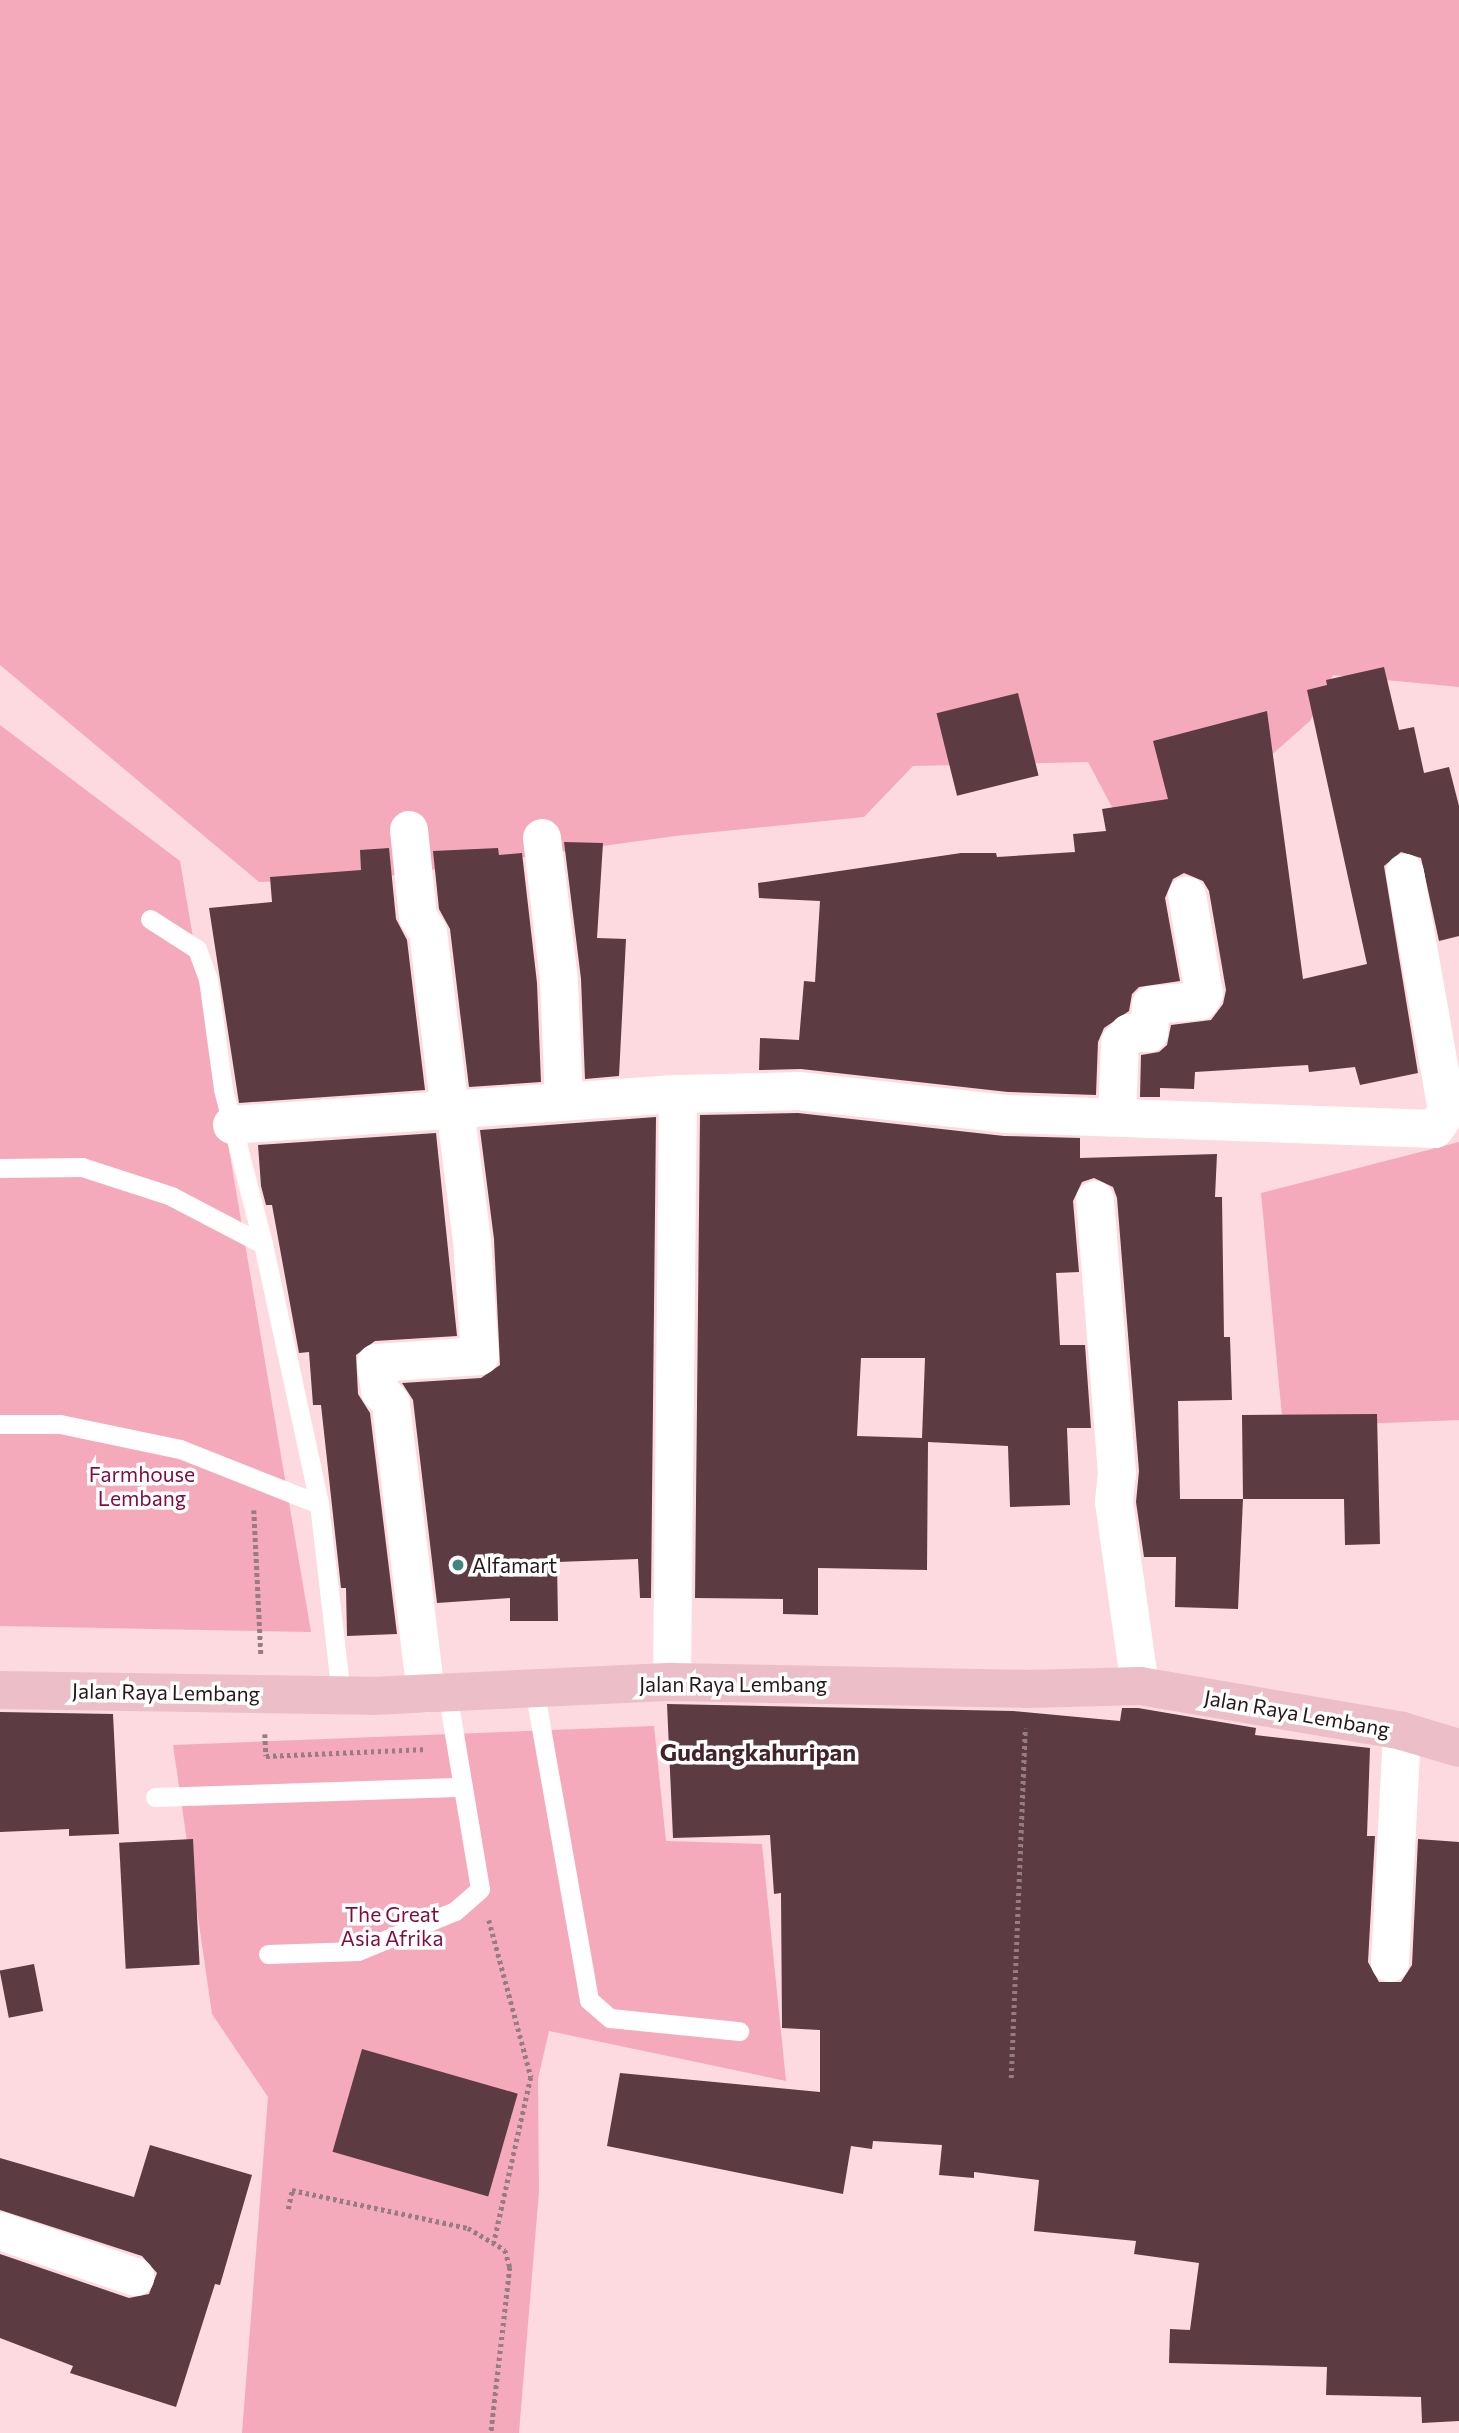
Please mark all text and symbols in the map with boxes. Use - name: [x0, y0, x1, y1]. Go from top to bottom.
- park label: Farmhouse Lembang: [89, 1461, 195, 1511]
- place label: Alfamart: [472, 1552, 557, 1578]
- marker: Alfamart: [450, 1557, 466, 1573]
- street label: Jalan Raya Lembang: [639, 1671, 827, 1697]
- street label: Jalan Raya Lembang: [72, 1678, 260, 1706]
- street label: Jalan Raya Lembang: [1202, 1684, 1392, 1742]
- district label: Gudangkahuripan: [660, 1738, 856, 1766]
- park label: The Great Asia Afrika: [341, 1901, 443, 1951]

